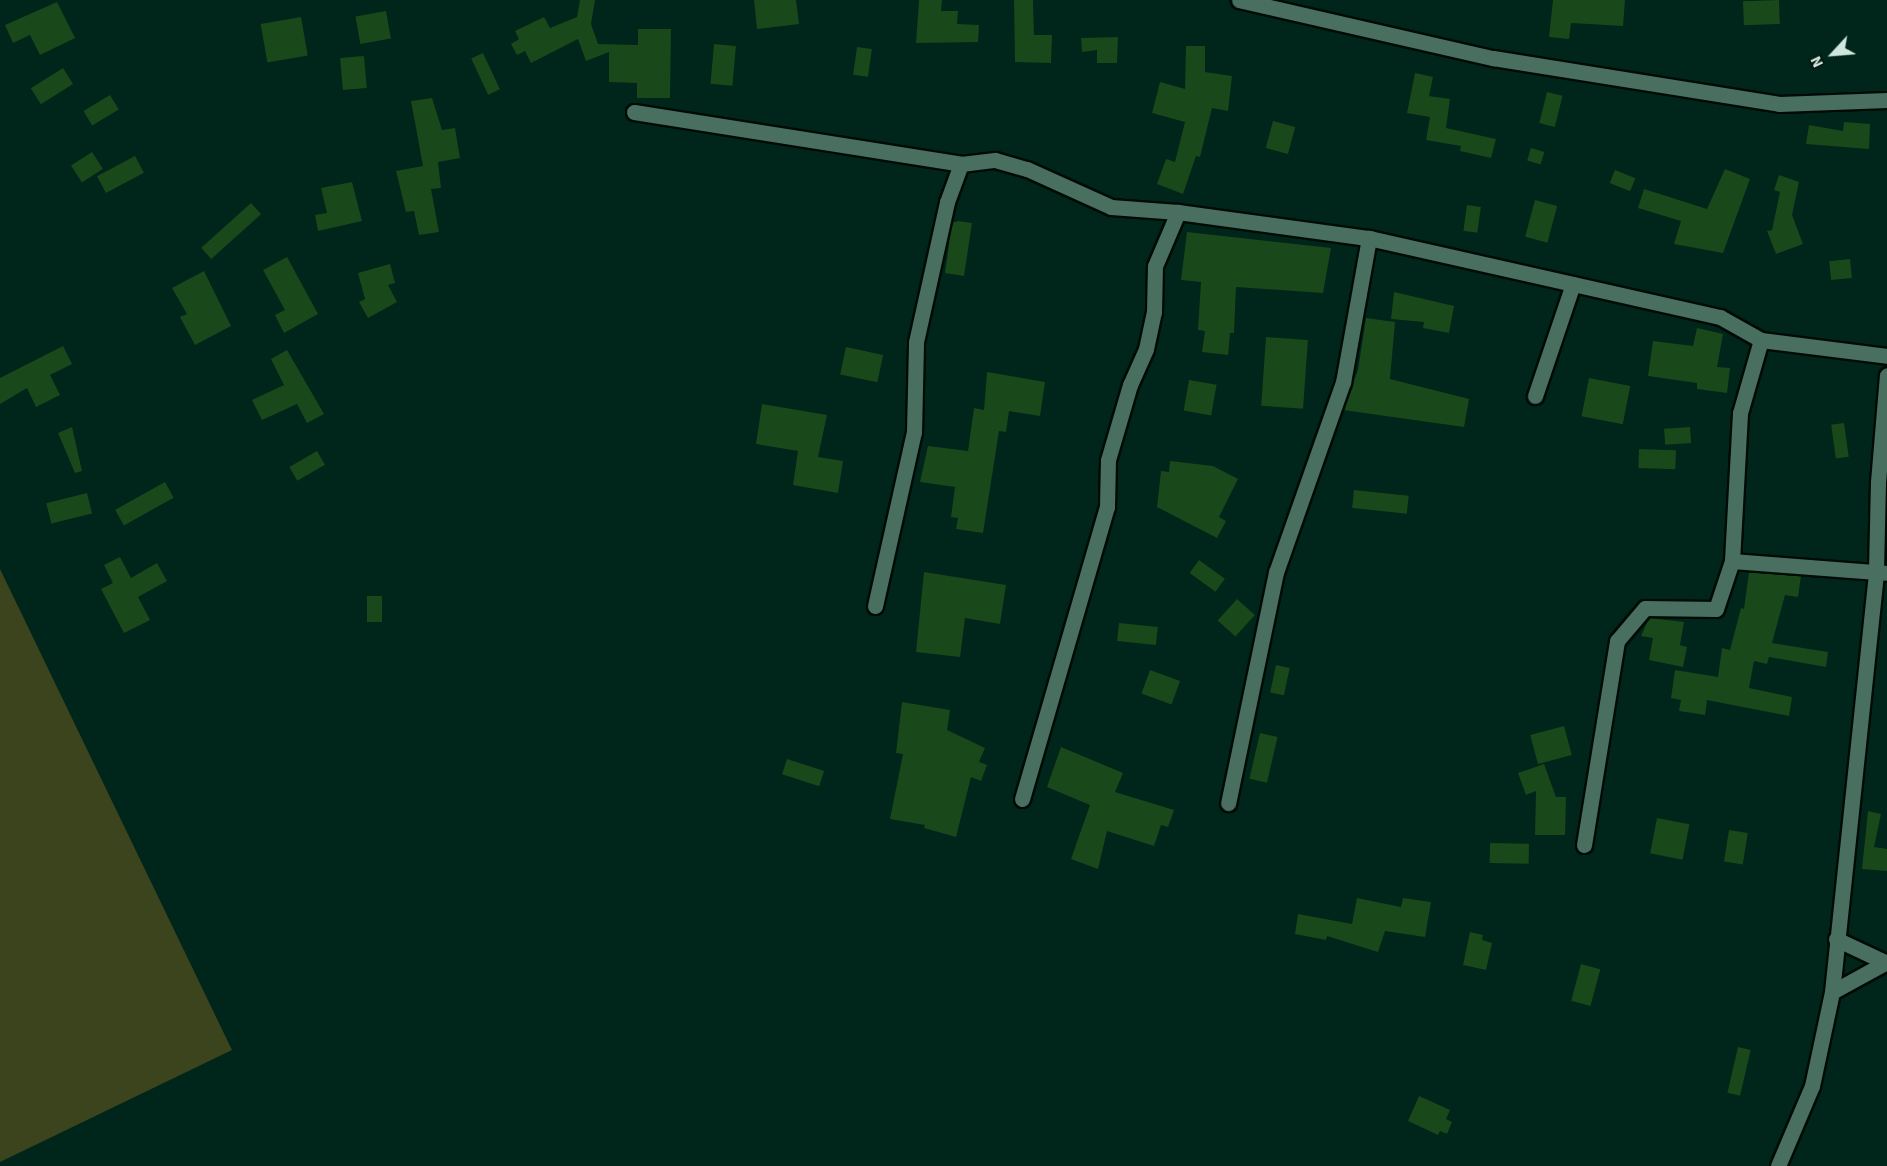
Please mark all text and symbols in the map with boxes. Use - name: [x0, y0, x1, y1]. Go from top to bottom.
- north arrow: [1803, 24, 1863, 84]
- text: N: [1805, 52, 1829, 72]

